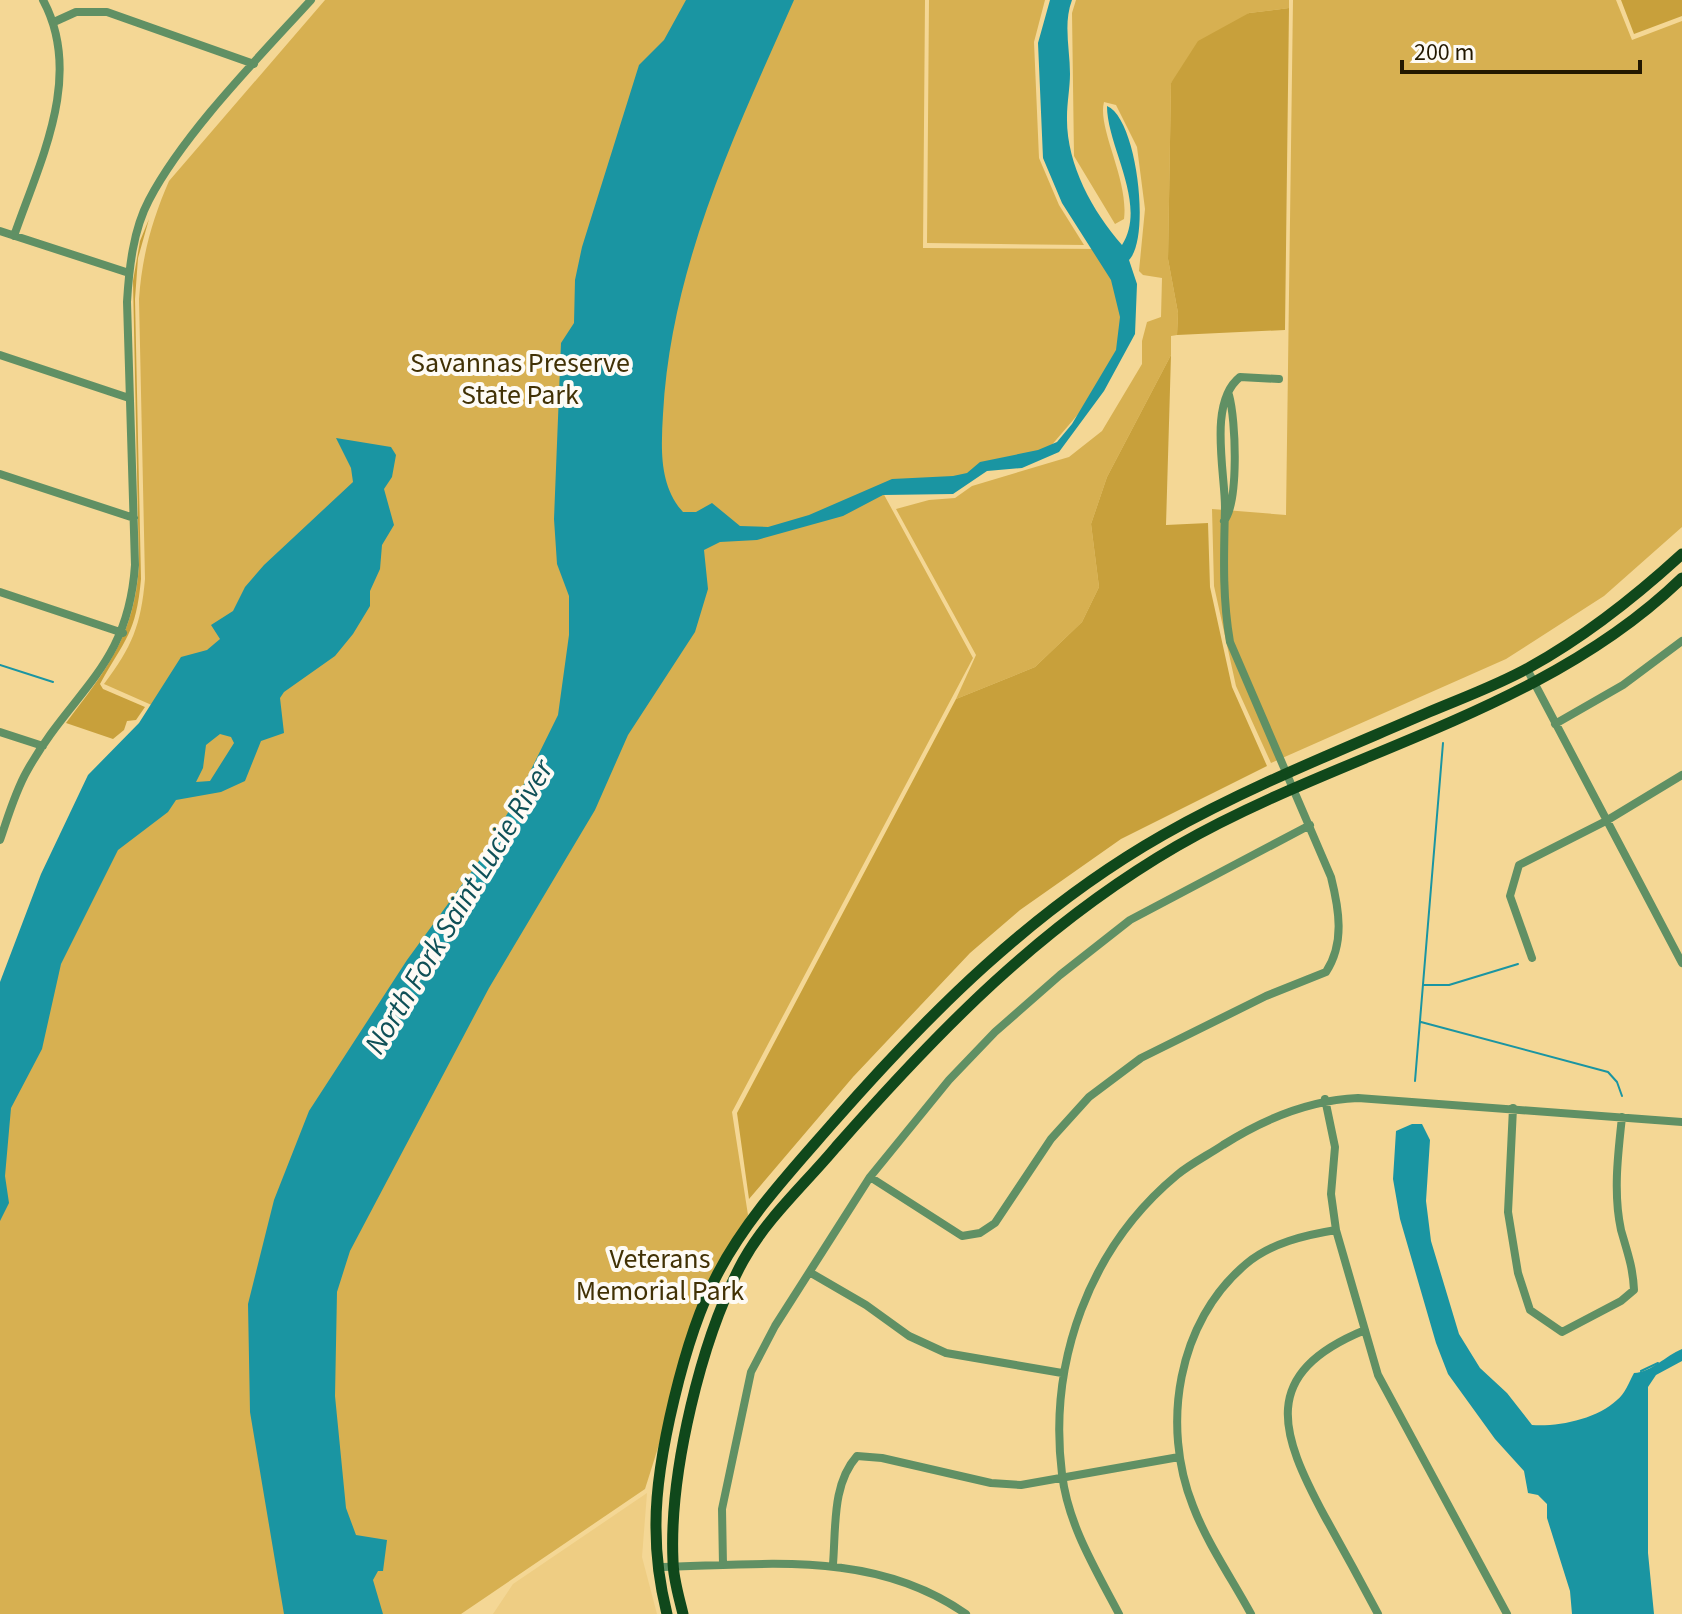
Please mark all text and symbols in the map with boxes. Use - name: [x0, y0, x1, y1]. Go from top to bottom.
- scale bar: [1402, 24, 1640, 74]
- text: 200 m: [1414, 35, 1474, 70]
- park label: Savannas Preserve State Park: [410, 343, 630, 415]
- water label: North Fork Saint Lucie River: [354, 750, 565, 1062]
- park label: Veterans Memorial Park: [576, 1239, 744, 1311]

